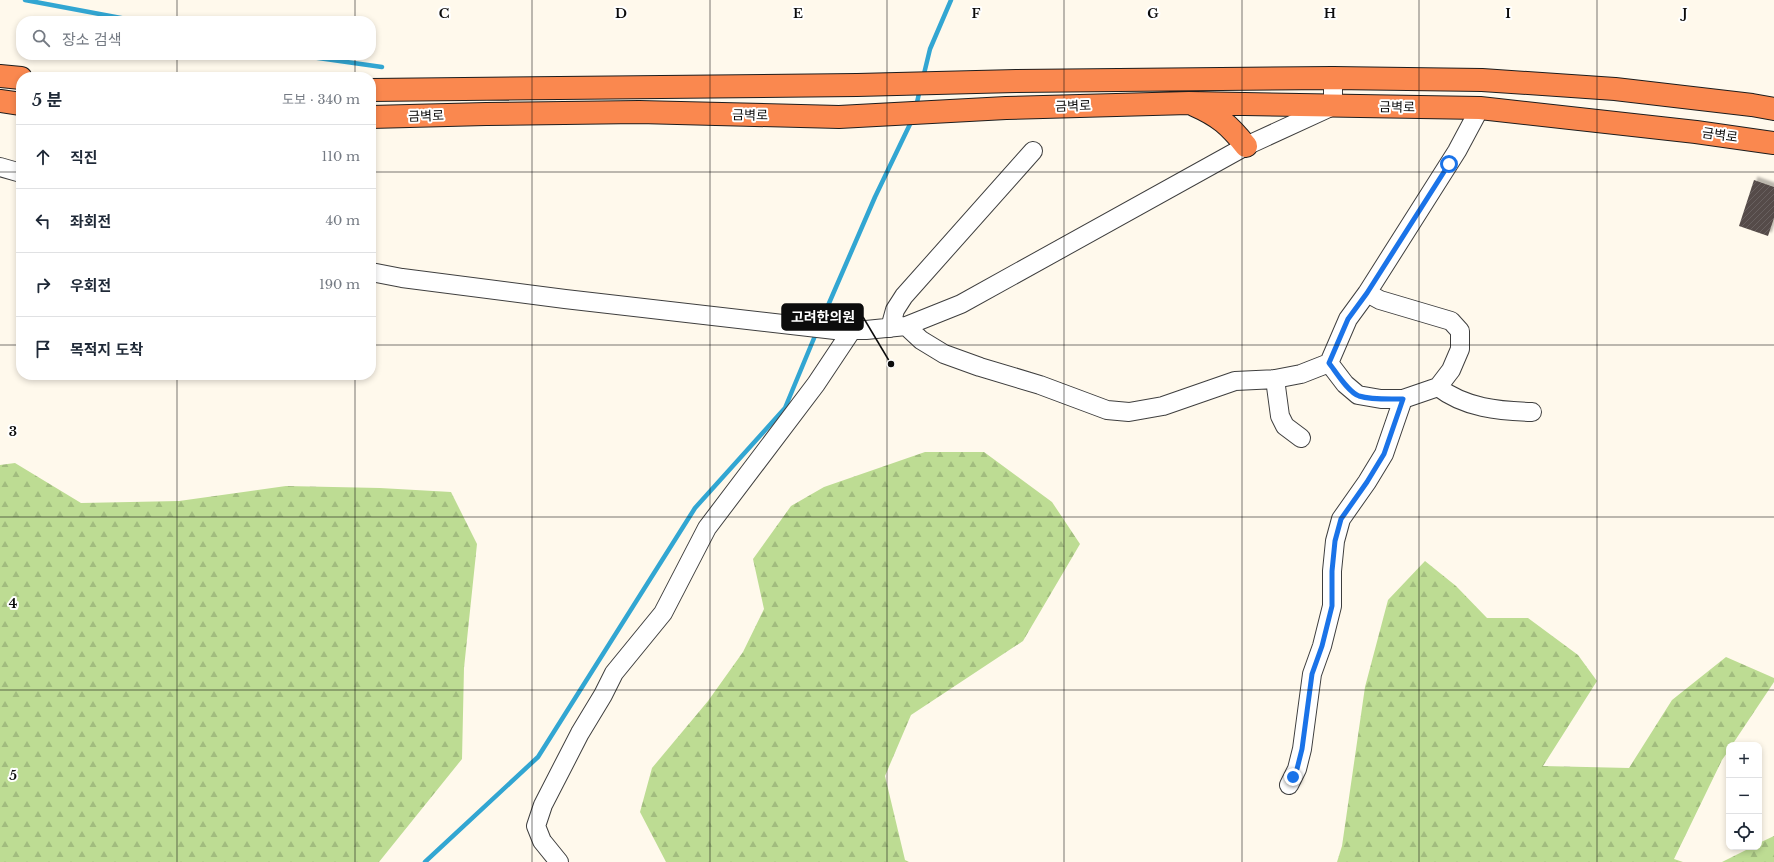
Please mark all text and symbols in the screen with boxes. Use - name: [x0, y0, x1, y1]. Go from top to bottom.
- text: C: [439, 5, 450, 22]
- text: D: [615, 5, 627, 22]
- text: E: [793, 5, 803, 22]
- text: F: [972, 5, 981, 22]
- text: G: [1147, 5, 1159, 22]
- text: H: [1324, 5, 1336, 22]
- text: I: [1505, 5, 1511, 22]
- text: J: [1679, 5, 1688, 22]
- search box: [16, 16, 376, 60]
- icon: search: [30, 27, 52, 49]
- text: 장소 검색: [62, 30, 122, 49]
- text: 5 분: [32, 90, 62, 111]
- text: 도보 · 340 m: [282, 91, 360, 108]
- street label: 금벽로: [1055, 97, 1091, 115]
- street label: 금벽로: [1379, 98, 1415, 116]
- street label: 금벽로: [732, 106, 768, 124]
- street label: 금벽로: [408, 107, 444, 125]
- street label: 금벽로: [1701, 124, 1739, 146]
- icon: ahead: [32, 146, 54, 168]
- text: 직진: [70, 148, 98, 167]
- text: 110 m: [321, 148, 360, 165]
- route start: [1440, 155, 1458, 173]
- icon: left: [32, 210, 54, 232]
- text: 좌회전: [70, 212, 111, 231]
- text: 40 m: [325, 212, 360, 229]
- icon: right: [32, 274, 54, 296]
- text: 우회전: [70, 276, 111, 295]
- text: 190 m: [319, 276, 360, 293]
- callout: 고려한의원: [782, 304, 863, 330]
- text: 고려한의원: [791, 308, 855, 326]
- icon: arrive: [32, 338, 54, 360]
- text: 목적지 도착: [70, 340, 143, 359]
- text: 3: [9, 423, 17, 440]
- text: 4: [9, 595, 18, 612]
- map controls: [1726, 742, 1762, 850]
- button: +: [1726, 742, 1762, 778]
- text: 5: [9, 767, 17, 784]
- route end: [1284, 768, 1302, 786]
- button: −: [1726, 778, 1762, 814]
- button: locate: [1726, 814, 1762, 850]

